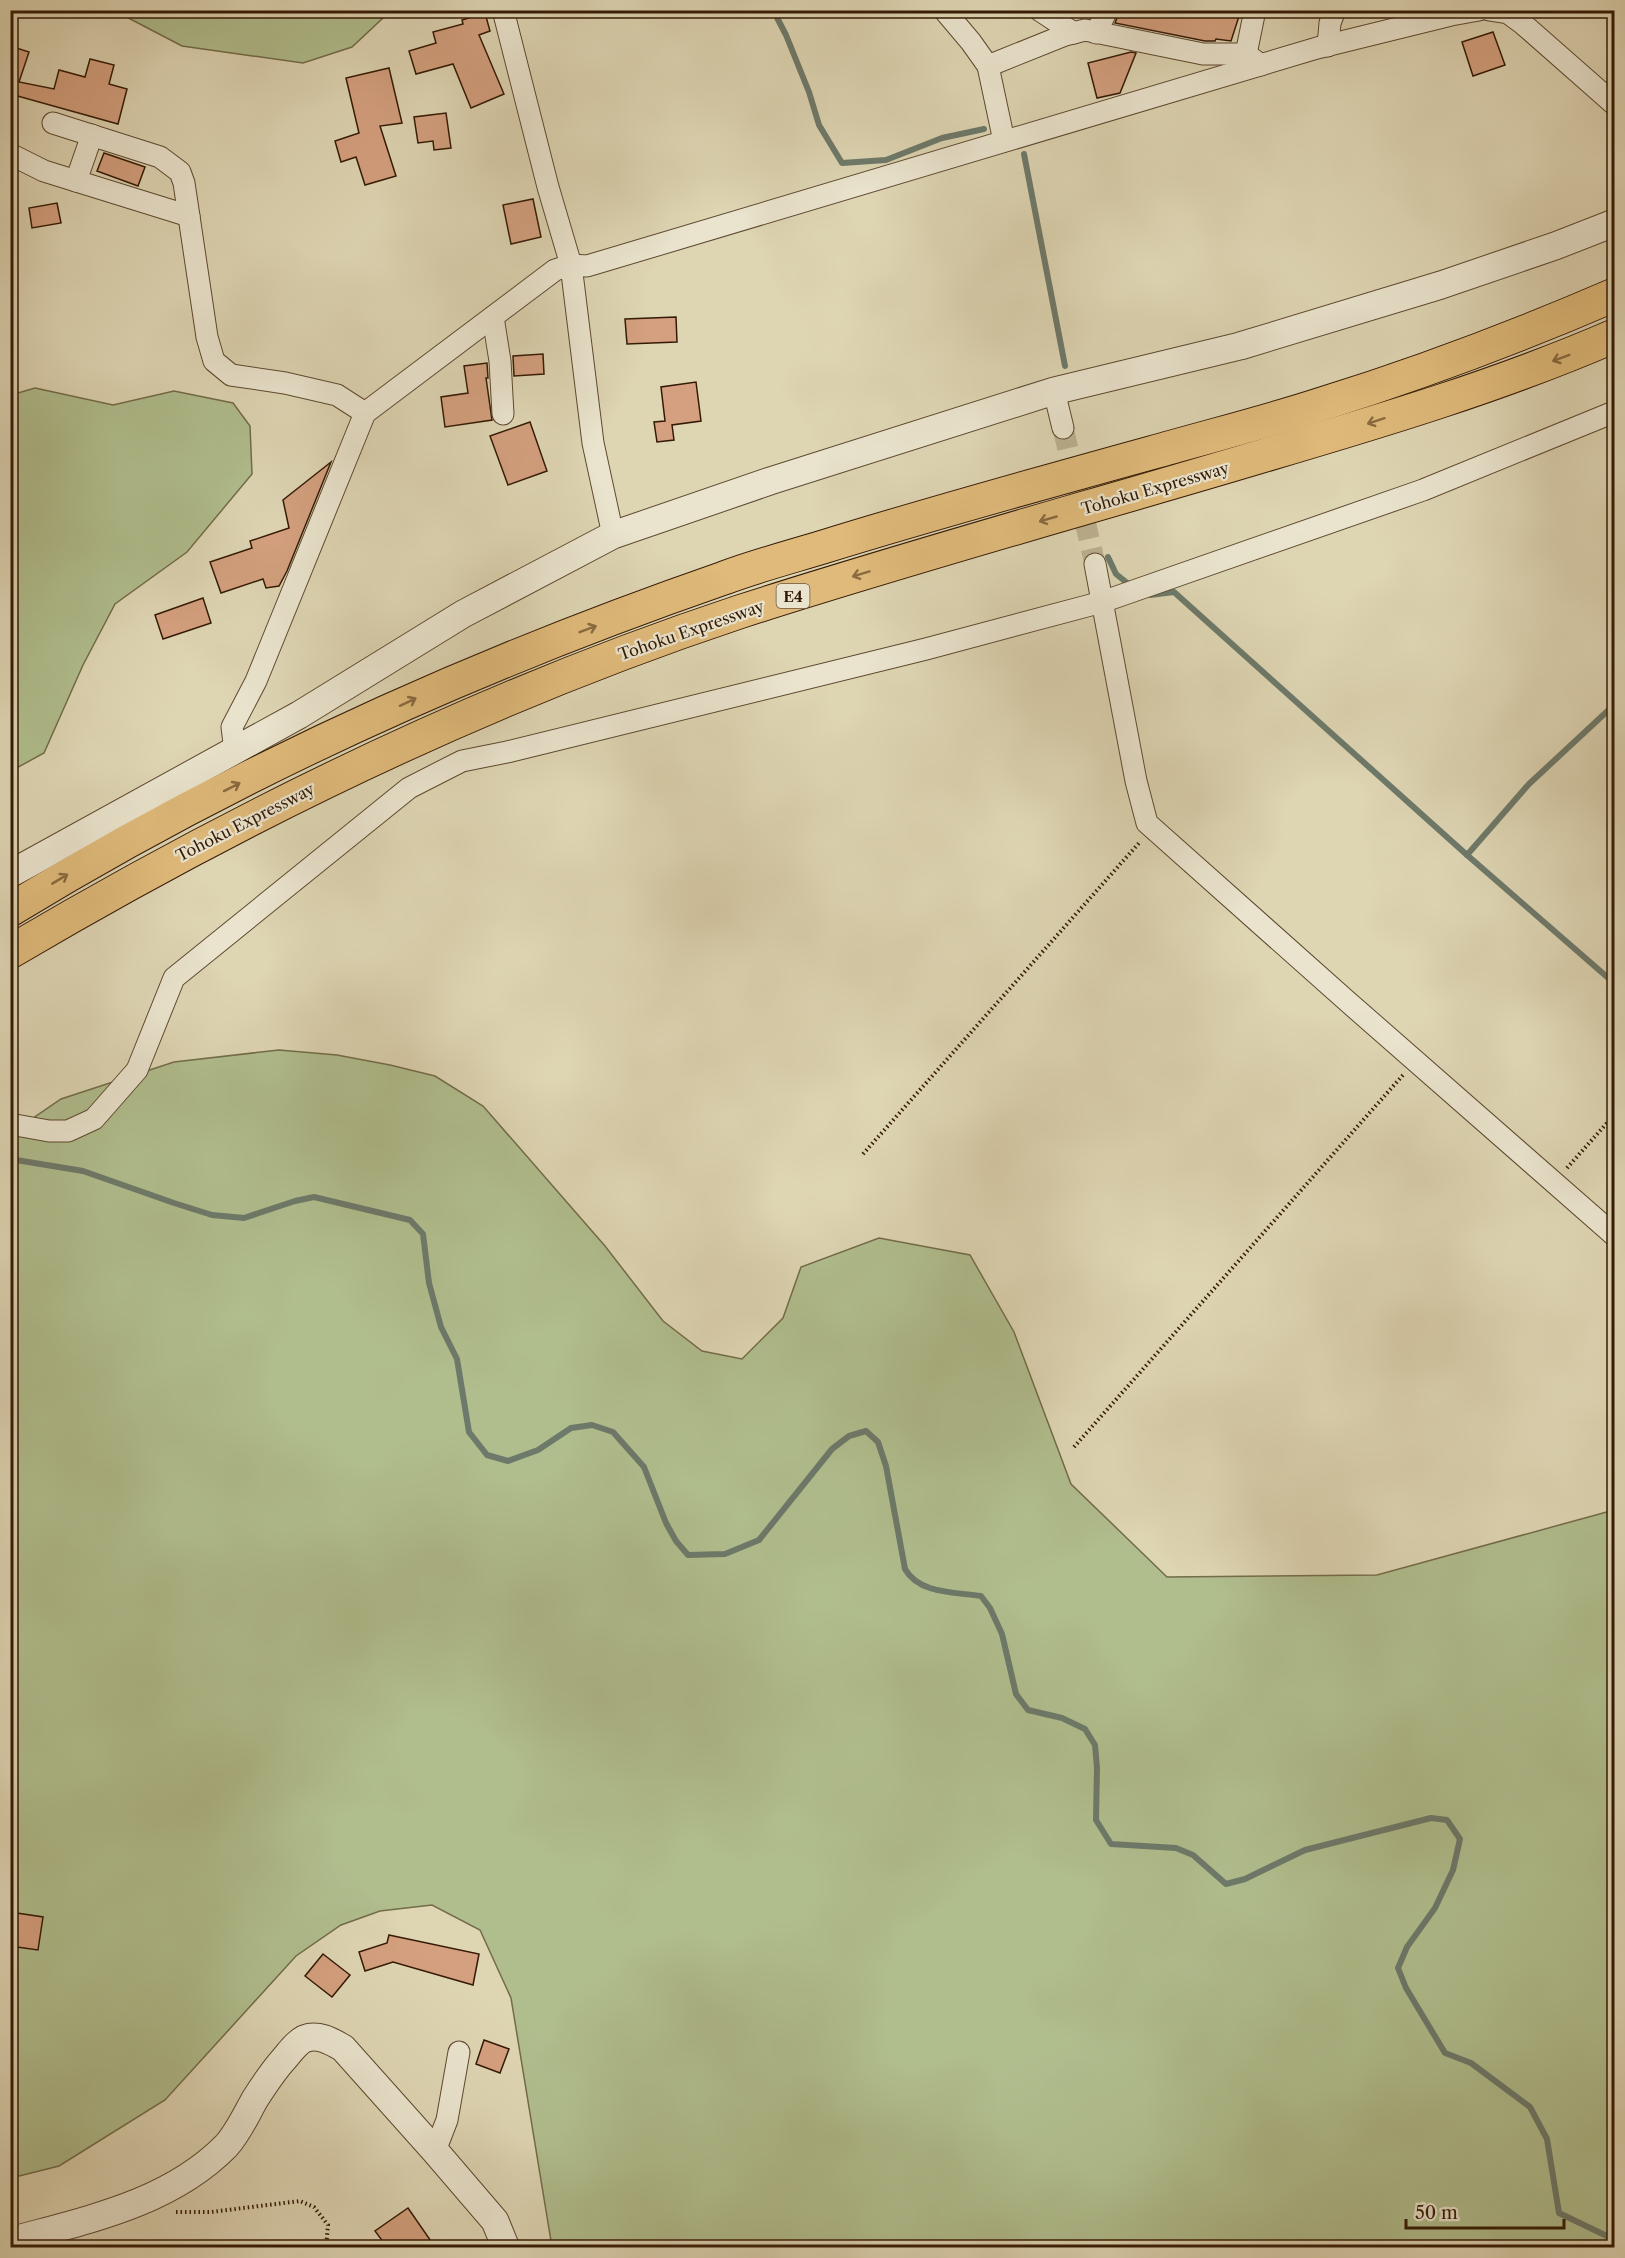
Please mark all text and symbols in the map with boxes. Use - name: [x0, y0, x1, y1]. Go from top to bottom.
- one-way arrow: [1552, 354, 1570, 365]
- one-way arrow: [1367, 416, 1386, 427]
- street label: Tohoku Expressway: [1079, 457, 1232, 519]
- one-way arrow: [1039, 514, 1058, 525]
- one-way arrow: [852, 569, 871, 580]
- road number: E4: [776, 584, 810, 608]
- street label: Tohoku Expressway: [616, 595, 767, 664]
- one-way arrow: [579, 622, 597, 633]
- one-way arrow: [398, 696, 416, 708]
- street label: Tohoku Expressway: [172, 778, 319, 866]
- one-way arrow: [223, 781, 241, 792]
- one-way arrow: [51, 873, 68, 885]
- scale bar: [1406, 2192, 1564, 2230]
- text: 50 m: [1415, 2202, 1458, 2224]

